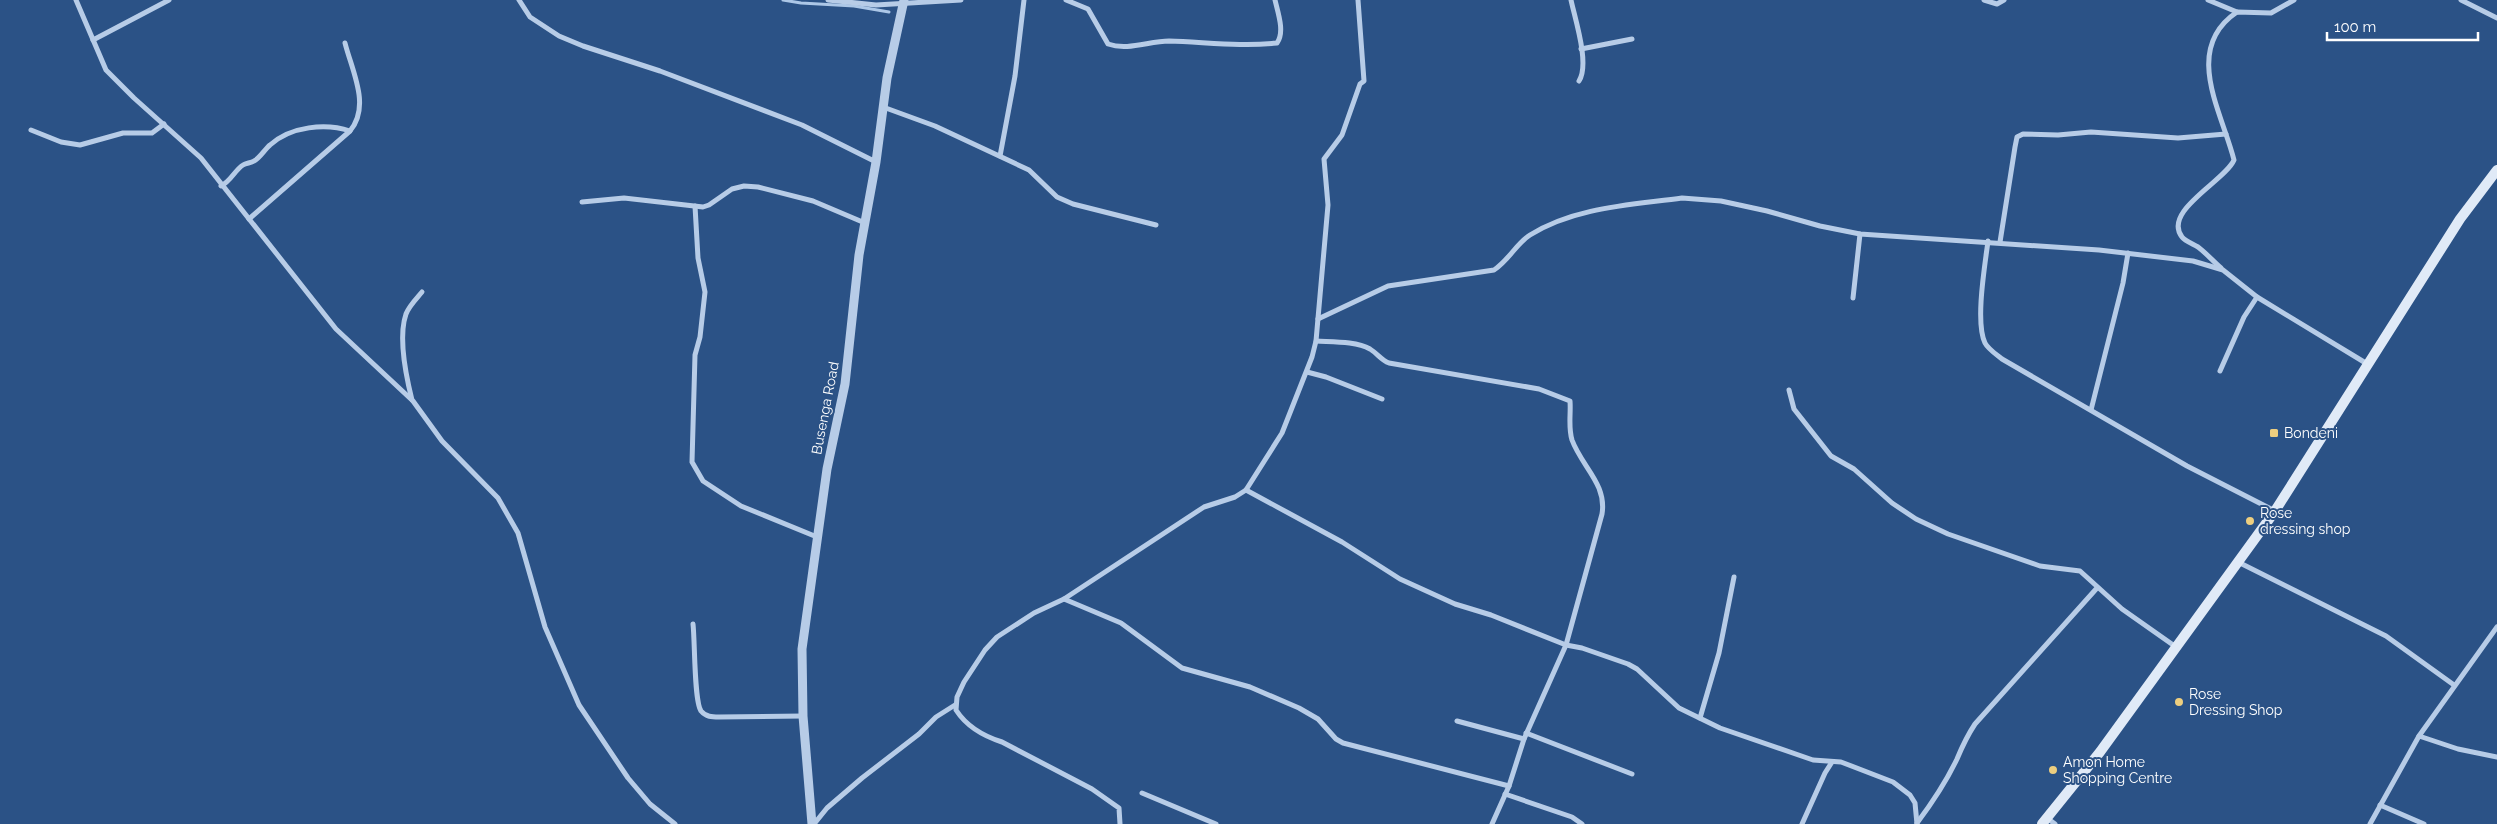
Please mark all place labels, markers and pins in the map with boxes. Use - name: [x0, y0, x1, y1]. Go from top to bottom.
- place label: Bondeni: [2284, 425, 2338, 441]
- marker: Bondeni: [2268, 427, 2280, 439]
- place label: Rose dressing shop: [2260, 505, 2351, 537]
- marker: Rose dressing shop: [2244, 515, 2256, 527]
- place label: Rose Dressing Shop: [2189, 686, 2283, 718]
- marker: Rose Dressing Shop: [2173, 696, 2185, 708]
- place label: Amon Home Shopping Centre: [2063, 754, 2172, 786]
- marker: Amon Home Shopping Centre: [2047, 764, 2059, 776]

